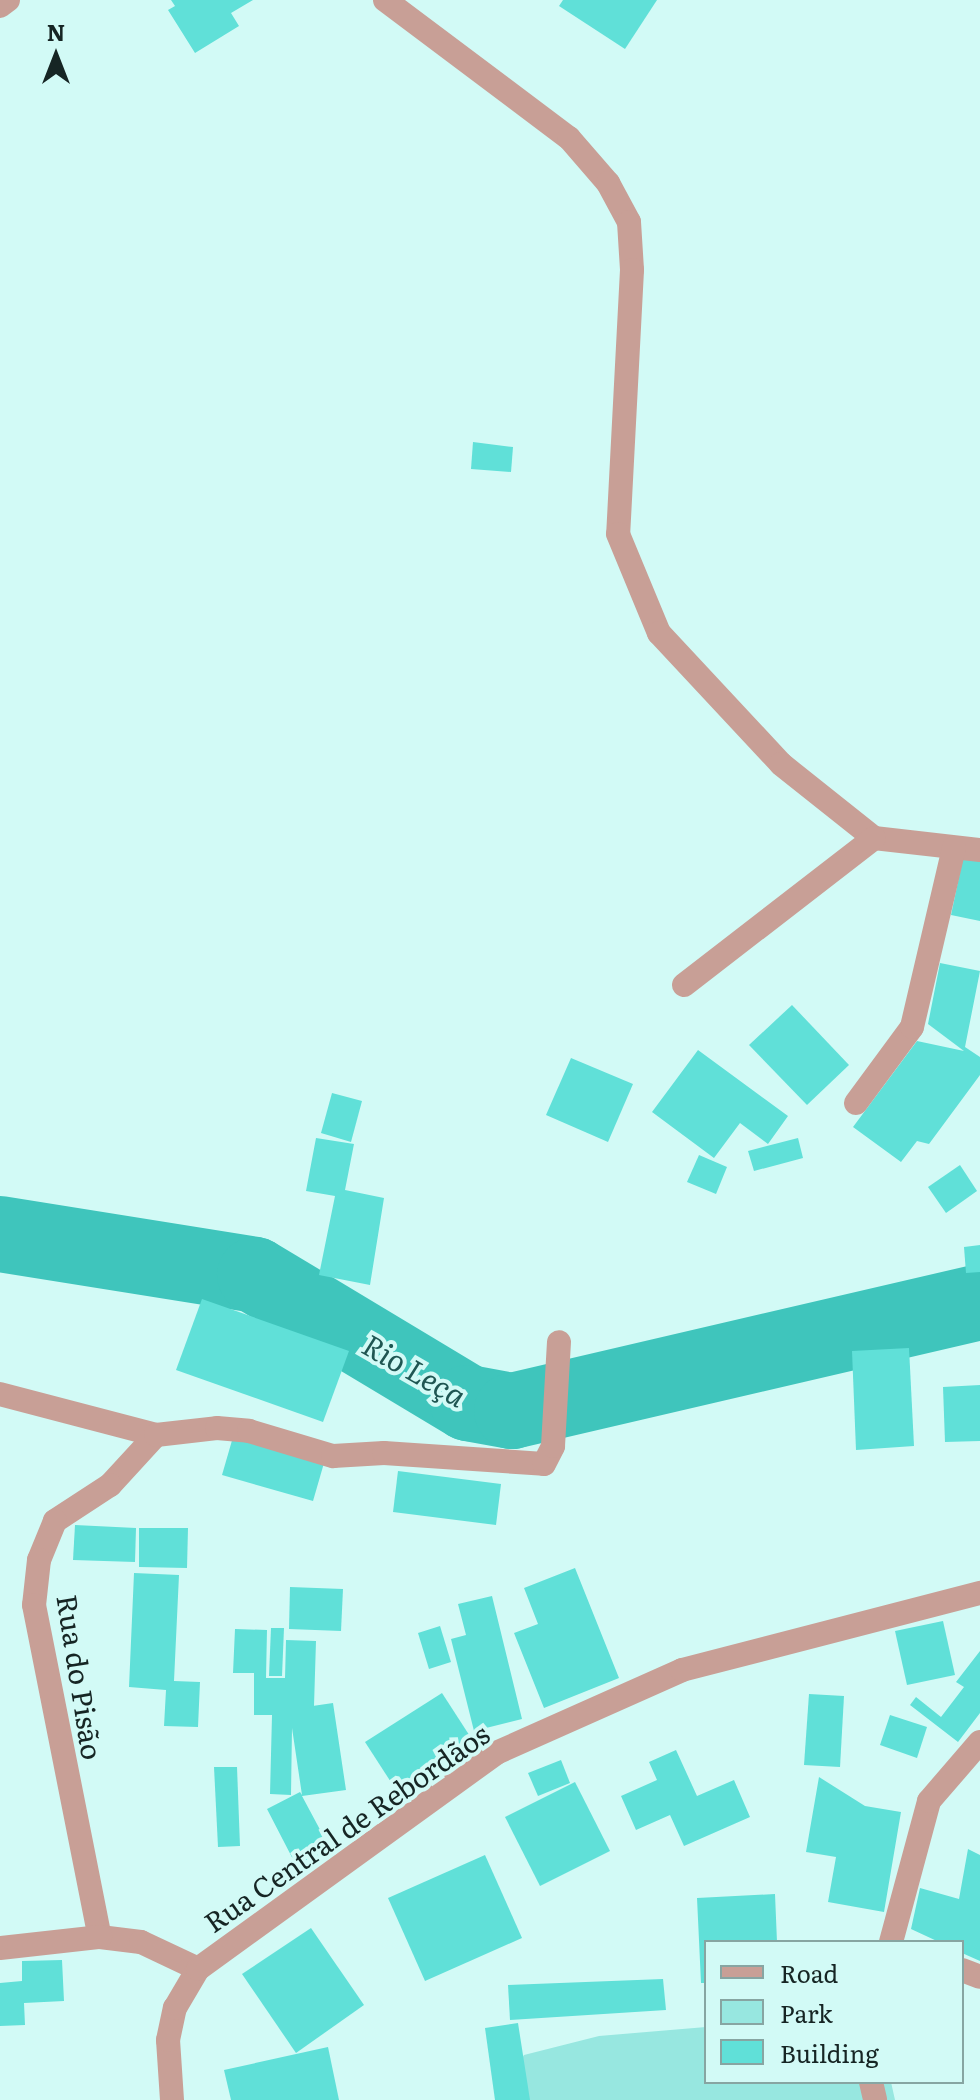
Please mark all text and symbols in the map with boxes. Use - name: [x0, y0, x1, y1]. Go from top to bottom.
- text: N: [47, 15, 65, 48]
- north arrow: [16, 16, 96, 96]
- water label: Rio Leça: [357, 1325, 473, 1413]
- street label: Rua do Pisão: [51, 1592, 111, 1762]
- street label: Rua Central de Rebordãos: [197, 1716, 495, 1938]
- legend: [704, 1940, 964, 2084]
- text: Road: [780, 1955, 838, 1990]
- text: Park: [780, 1995, 833, 2030]
- text: Building: [780, 2035, 879, 2070]

